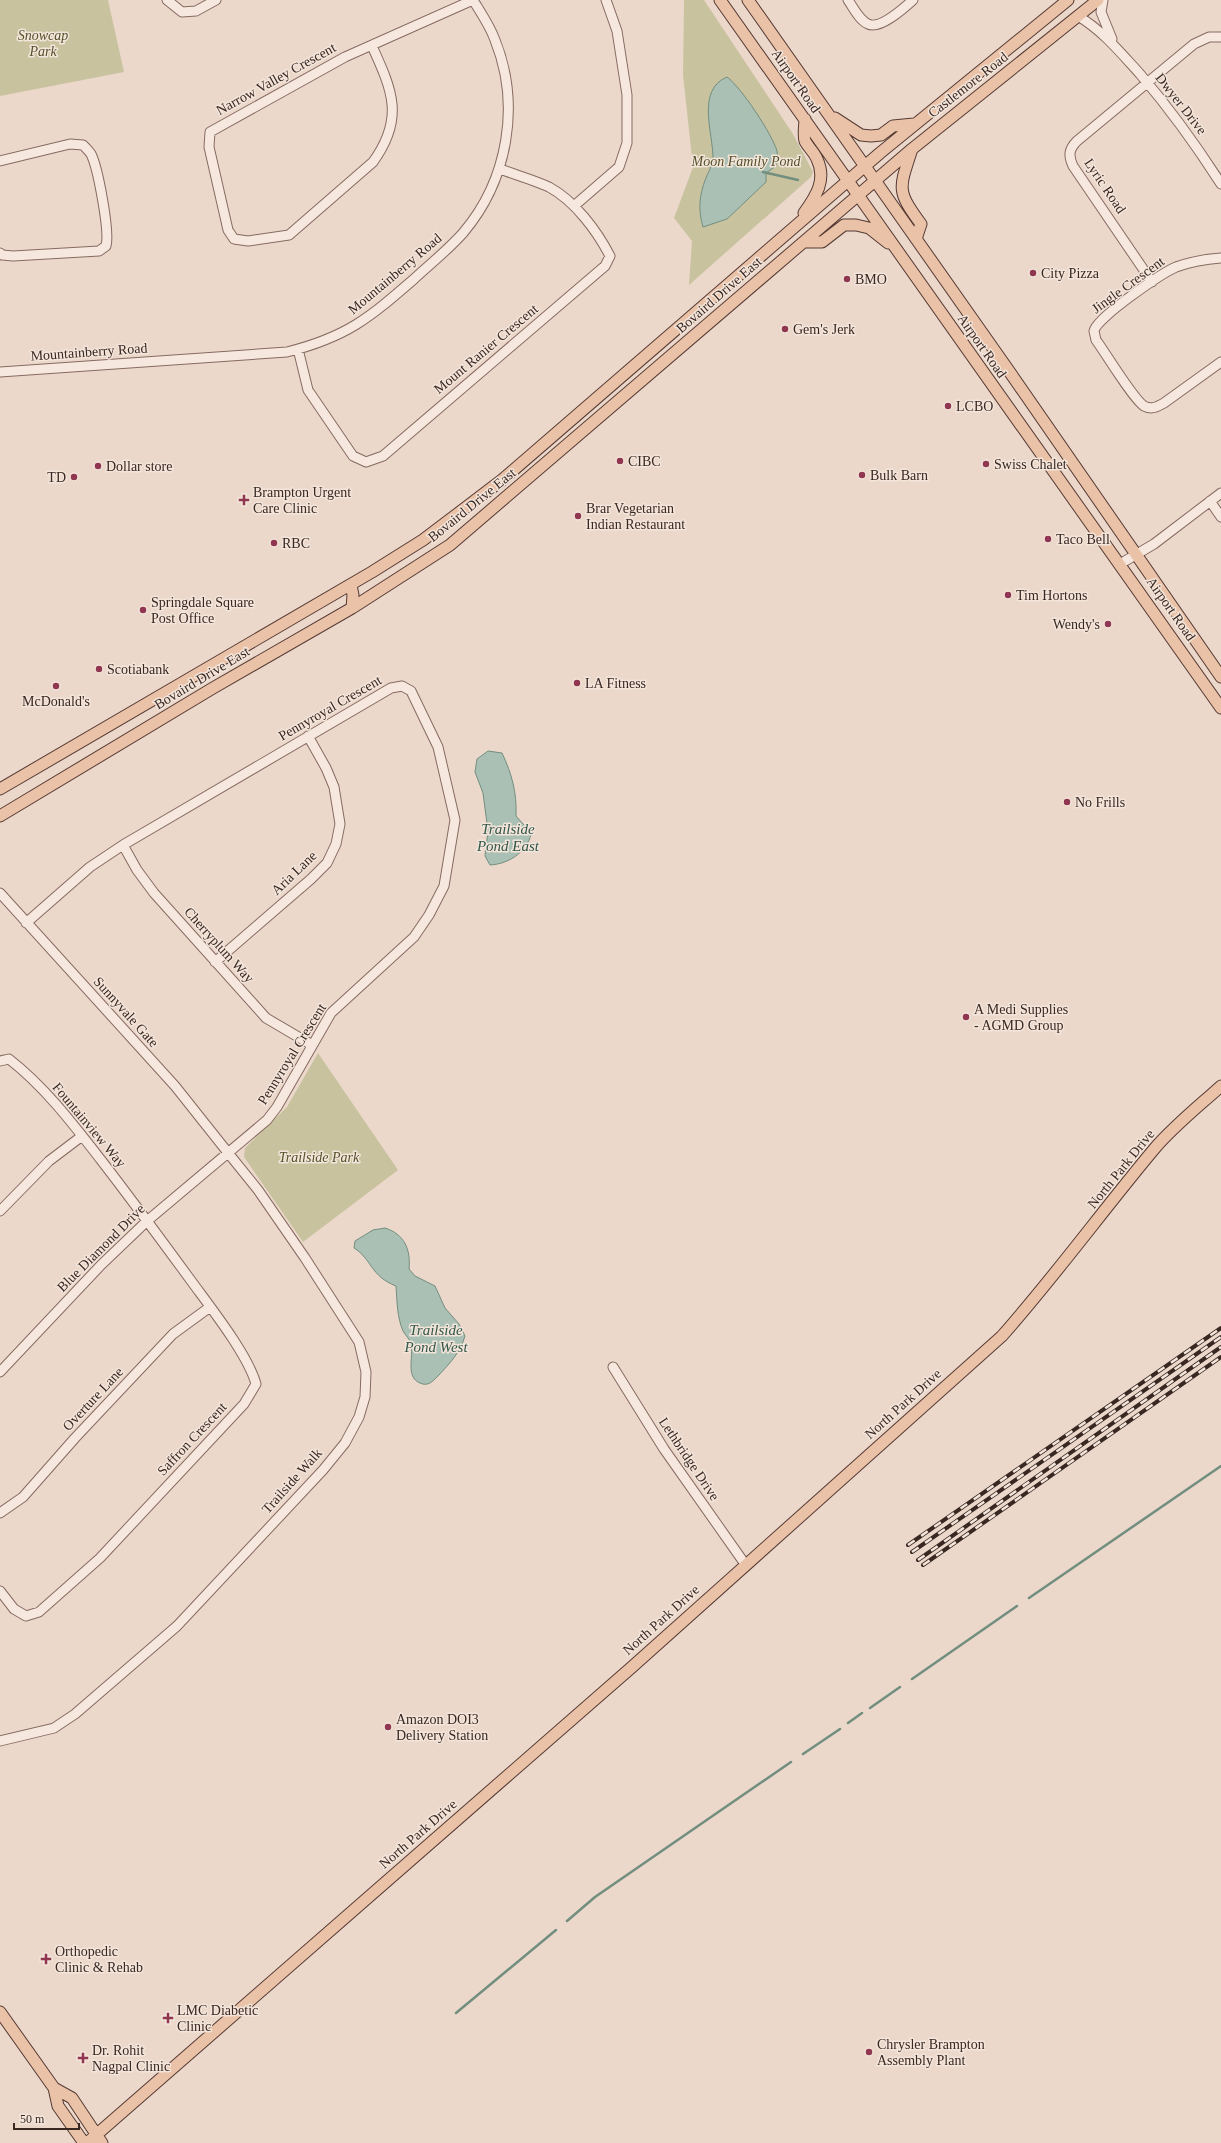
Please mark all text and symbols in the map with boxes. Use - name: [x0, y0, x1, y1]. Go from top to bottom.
- park label: Snowcap Park: [18, 28, 68, 59]
- street label: Narrow Valley Crescent: [214, 40, 338, 118]
- street label: Airport Road: [769, 46, 823, 116]
- street label: Castlemore Road: [925, 49, 1011, 121]
- street label: Dwyer Drive: [1152, 70, 1210, 138]
- park label: Moon Family Pond: [691, 154, 801, 169]
- street label: Lyric Road: [1081, 156, 1129, 216]
- street label: Mountainberry Road: [345, 231, 445, 317]
- street label: Bovaird Drive East: [673, 254, 765, 336]
- street label: Jingle Crescent: [1089, 254, 1167, 316]
- place label: City Pizza: [1041, 266, 1100, 281]
- marker: City Pizza: [1028, 268, 1038, 278]
- place label: BMO: [855, 272, 887, 287]
- marker: BMO: [842, 274, 852, 284]
- street label: Mount Ranier Crescent: [431, 301, 541, 397]
- street label: Airport Road: [955, 311, 1009, 381]
- place label: Gem's Jerk: [793, 322, 855, 337]
- marker: Gem's Jerk: [780, 324, 790, 334]
- street label: Mountainberry Road: [30, 340, 148, 364]
- place label: LCBO: [956, 399, 993, 414]
- marker: LCBO: [943, 401, 953, 411]
- place label: CIBC: [628, 454, 661, 469]
- marker: CIBC: [615, 456, 625, 466]
- place label: Swiss Chalet: [994, 457, 1067, 472]
- place label: Dollar store: [106, 459, 172, 474]
- marker: Swiss Chalet: [981, 459, 991, 469]
- marker: Dollar store: [93, 461, 103, 471]
- street label: Bovaird Drive East: [425, 465, 519, 545]
- place label: Bulk Barn: [870, 468, 928, 483]
- place label: TD: [47, 470, 66, 485]
- marker: Bulk Barn: [857, 470, 867, 480]
- marker: TD: [69, 472, 79, 482]
- place label: Brampton Urgent Care Clinic: [253, 485, 351, 516]
- marker: Brampton Urgent Care Clinic: [238, 494, 250, 506]
- place label: Brar Vegetarian Indian Restaurant: [586, 501, 685, 532]
- marker: Brar Vegetarian Indian Restaurant: [573, 511, 583, 521]
- place label: Taco Bell: [1056, 532, 1110, 547]
- marker: Taco Bell: [1043, 534, 1053, 544]
- place label: RBC: [282, 536, 310, 551]
- marker: RBC: [269, 538, 279, 548]
- street label: Airport Road: [1144, 574, 1198, 644]
- place label: Tim Hortons: [1016, 588, 1087, 603]
- marker: Tim Hortons: [1003, 590, 1013, 600]
- place label: Springdale Square Post Office: [151, 595, 254, 626]
- marker: Springdale Square Post Office: [138, 605, 148, 615]
- place label: Wendy's: [1053, 617, 1100, 632]
- marker: Wendy's: [1103, 619, 1113, 629]
- street label: Bovaird Drive East: [152, 644, 252, 712]
- place label: Scotiabank: [107, 662, 169, 677]
- marker: Scotiabank: [94, 664, 104, 674]
- street label: Pennyroyal Crescent: [276, 672, 384, 744]
- place label: LA Fitness: [585, 676, 646, 691]
- marker: LA Fitness: [572, 678, 582, 688]
- marker: McDonald's: [51, 681, 61, 691]
- place label: McDonald's: [22, 694, 90, 709]
- place label: No Frills: [1075, 795, 1125, 810]
- marker: No Frills: [1062, 797, 1072, 807]
- water label: Trailside Pond East: [476, 821, 540, 854]
- street label: Aria Lane: [269, 848, 319, 898]
- street label: Cherryplum Way: [181, 904, 257, 986]
- street label: Sunnyvale Gate: [91, 974, 161, 1050]
- street label: Pennyroyal Crescent: [255, 1001, 329, 1107]
- place label: A Medi Supplies - AGMD Group: [974, 1002, 1068, 1033]
- marker: A Medi Supplies - AGMD Group: [961, 1012, 971, 1022]
- street label: Fountainview Way: [49, 1080, 129, 1170]
- street label: North Park Drive: [1085, 1127, 1157, 1211]
- park label: Trailside Park: [279, 1150, 360, 1165]
- street label: Blue Diamond Drive: [54, 1201, 148, 1295]
- water label: Trailside Pond West: [403, 1322, 468, 1355]
- street label: Overture Lane: [60, 1364, 126, 1434]
- street label: North Park Drive: [862, 1366, 944, 1442]
- street label: Saffron Crescent: [154, 1399, 230, 1479]
- street label: Lethbridge Drive: [656, 1415, 722, 1503]
- street label: Trailside Walk: [259, 1446, 325, 1516]
- street label: North Park Drive: [620, 1582, 702, 1658]
- place label: Amazon DOI3 Delivery Station: [396, 1712, 488, 1743]
- marker: Amazon DOI3 Delivery Station: [383, 1722, 393, 1732]
- street label: North Park Drive: [376, 1796, 460, 1872]
- place label: Orthopedic Clinic & Rehab: [55, 1944, 143, 1975]
- marker: Orthopedic Clinic & Rehab: [40, 1953, 52, 1965]
- place label: LMC Diabetic Clinic: [177, 2003, 258, 2034]
- marker: LMC Diabetic Clinic: [162, 2012, 174, 2024]
- place label: Chrysler Brampton Assembly Plant: [877, 2037, 985, 2068]
- place label: Dr. Rohit Nagpal Clinic: [92, 2043, 170, 2074]
- marker: Chrysler Brampton Assembly Plant: [864, 2047, 874, 2057]
- marker: Dr. Rohit Nagpal Clinic: [77, 2052, 89, 2064]
- scale bar: [14, 2105, 79, 2131]
- text: 50 m: [20, 2112, 45, 2126]

